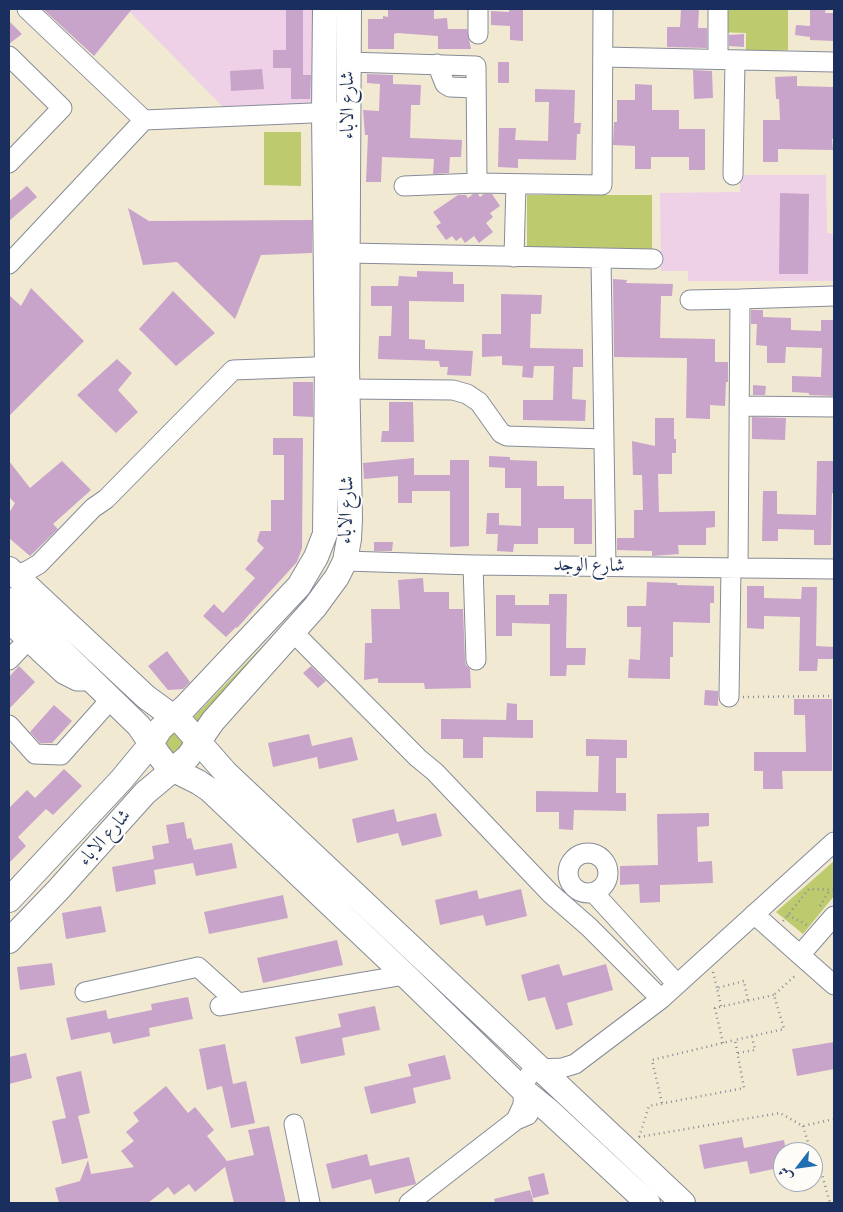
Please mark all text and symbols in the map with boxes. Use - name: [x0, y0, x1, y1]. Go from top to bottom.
- street label: شارع الاباء: [337, 71, 359, 139]
- street label: شارع الاباء: [334, 475, 360, 545]
- street label: شارع الوجد: [553, 554, 625, 578]
- street label: شارع الاباء: [74, 805, 136, 871]
- north arrow: [773, 1142, 823, 1192]
- text: ش: [774, 1163, 797, 1185]

